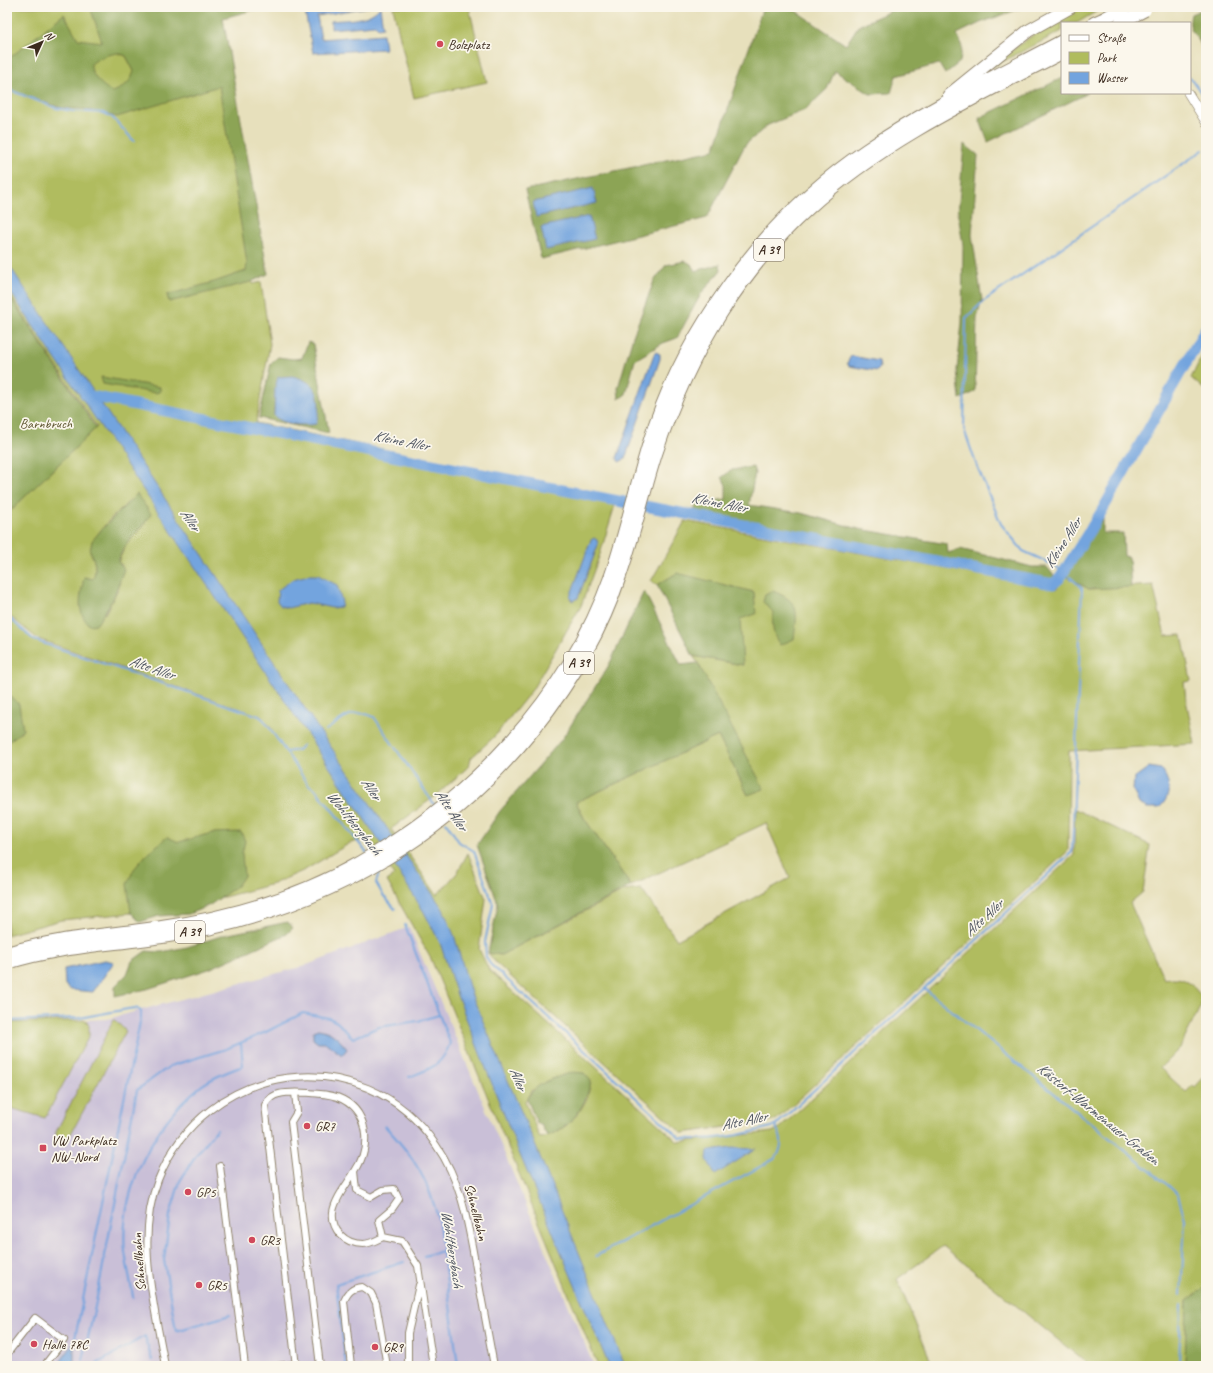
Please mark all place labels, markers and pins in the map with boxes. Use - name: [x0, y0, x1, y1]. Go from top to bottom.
- place label: Bolzplatz: [448, 36, 491, 53]
- marker: Bolzplatz: [435, 39, 445, 49]
- place label: GR7: [315, 1118, 336, 1135]
- marker: GR7: [302, 1121, 312, 1131]
- place label: VW Parkplatz NW-Nord: [51, 1132, 118, 1165]
- marker: VW Parkplatz NW-Nord: [38, 1143, 48, 1153]
- place label: GP5: [196, 1184, 216, 1201]
- marker: GP5: [183, 1187, 193, 1197]
- place label: GR3: [260, 1232, 282, 1249]
- marker: GR3: [247, 1235, 257, 1245]
- place label: GR5: [207, 1277, 228, 1294]
- marker: GR5: [194, 1280, 204, 1290]
- place label: Halle 78C: [42, 1336, 89, 1353]
- marker: Halle 78C: [29, 1339, 39, 1349]
- place label: GR9: [383, 1339, 405, 1356]
- marker: GR9: [370, 1342, 380, 1352]

